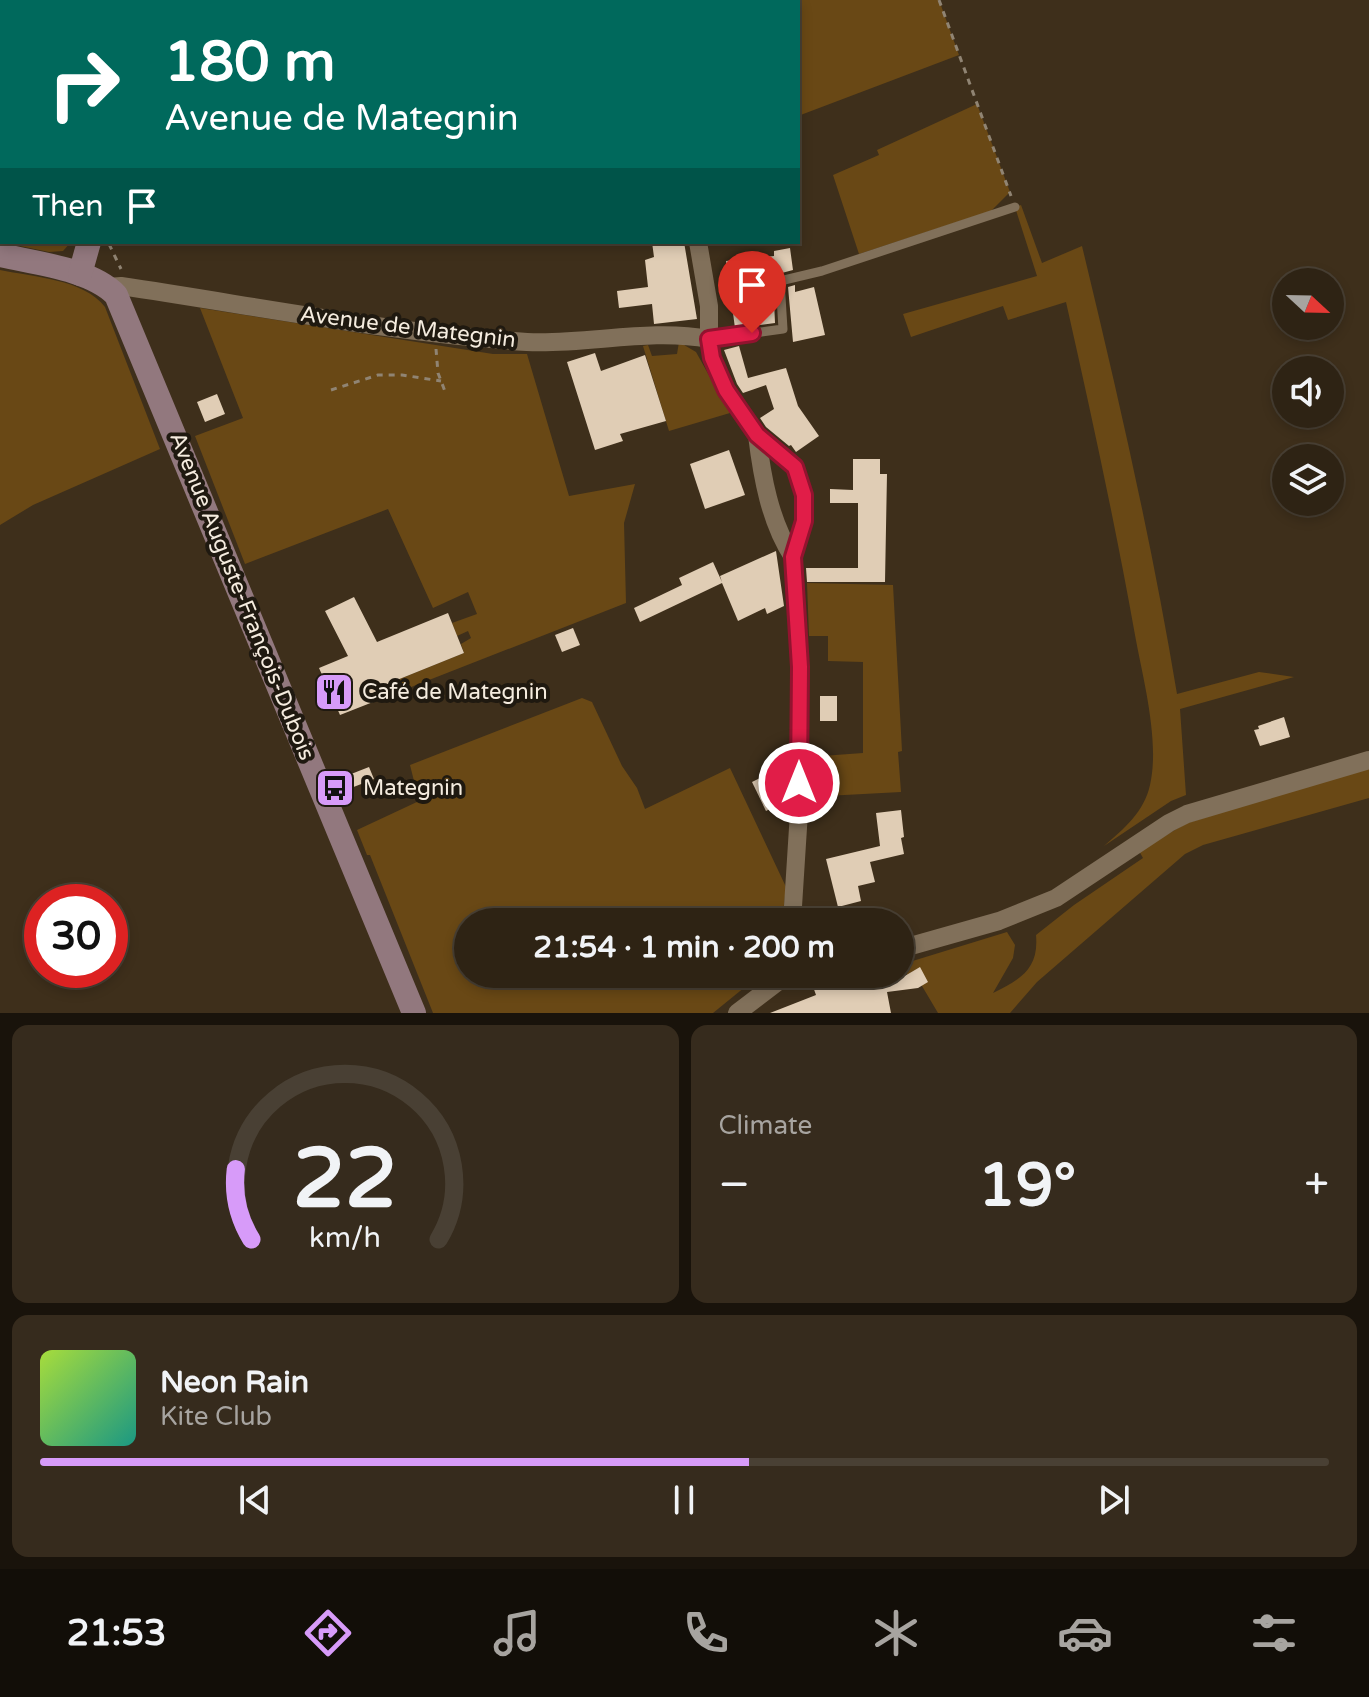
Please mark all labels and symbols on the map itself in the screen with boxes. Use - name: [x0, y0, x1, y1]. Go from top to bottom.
- pin: [718, 251, 786, 333]
- north arrow: [1272, 268, 1344, 340]
- street label: Avenue de Mategnin: [299, 301, 517, 353]
- street label: Avenue Auguste-François-Dubois: [164, 428, 320, 764]
- restaurant icon: Café de Mategnin: [313, 671, 355, 713]
- place label: Café de Mategnin: [362, 679, 548, 705]
- position arrow: [757, 741, 841, 825]
- bus stop icon: Mategnin: [314, 767, 356, 809]
- place label: Mategnin: [363, 775, 463, 801]
- speed limit sign: 30: [24, 884, 128, 988]

